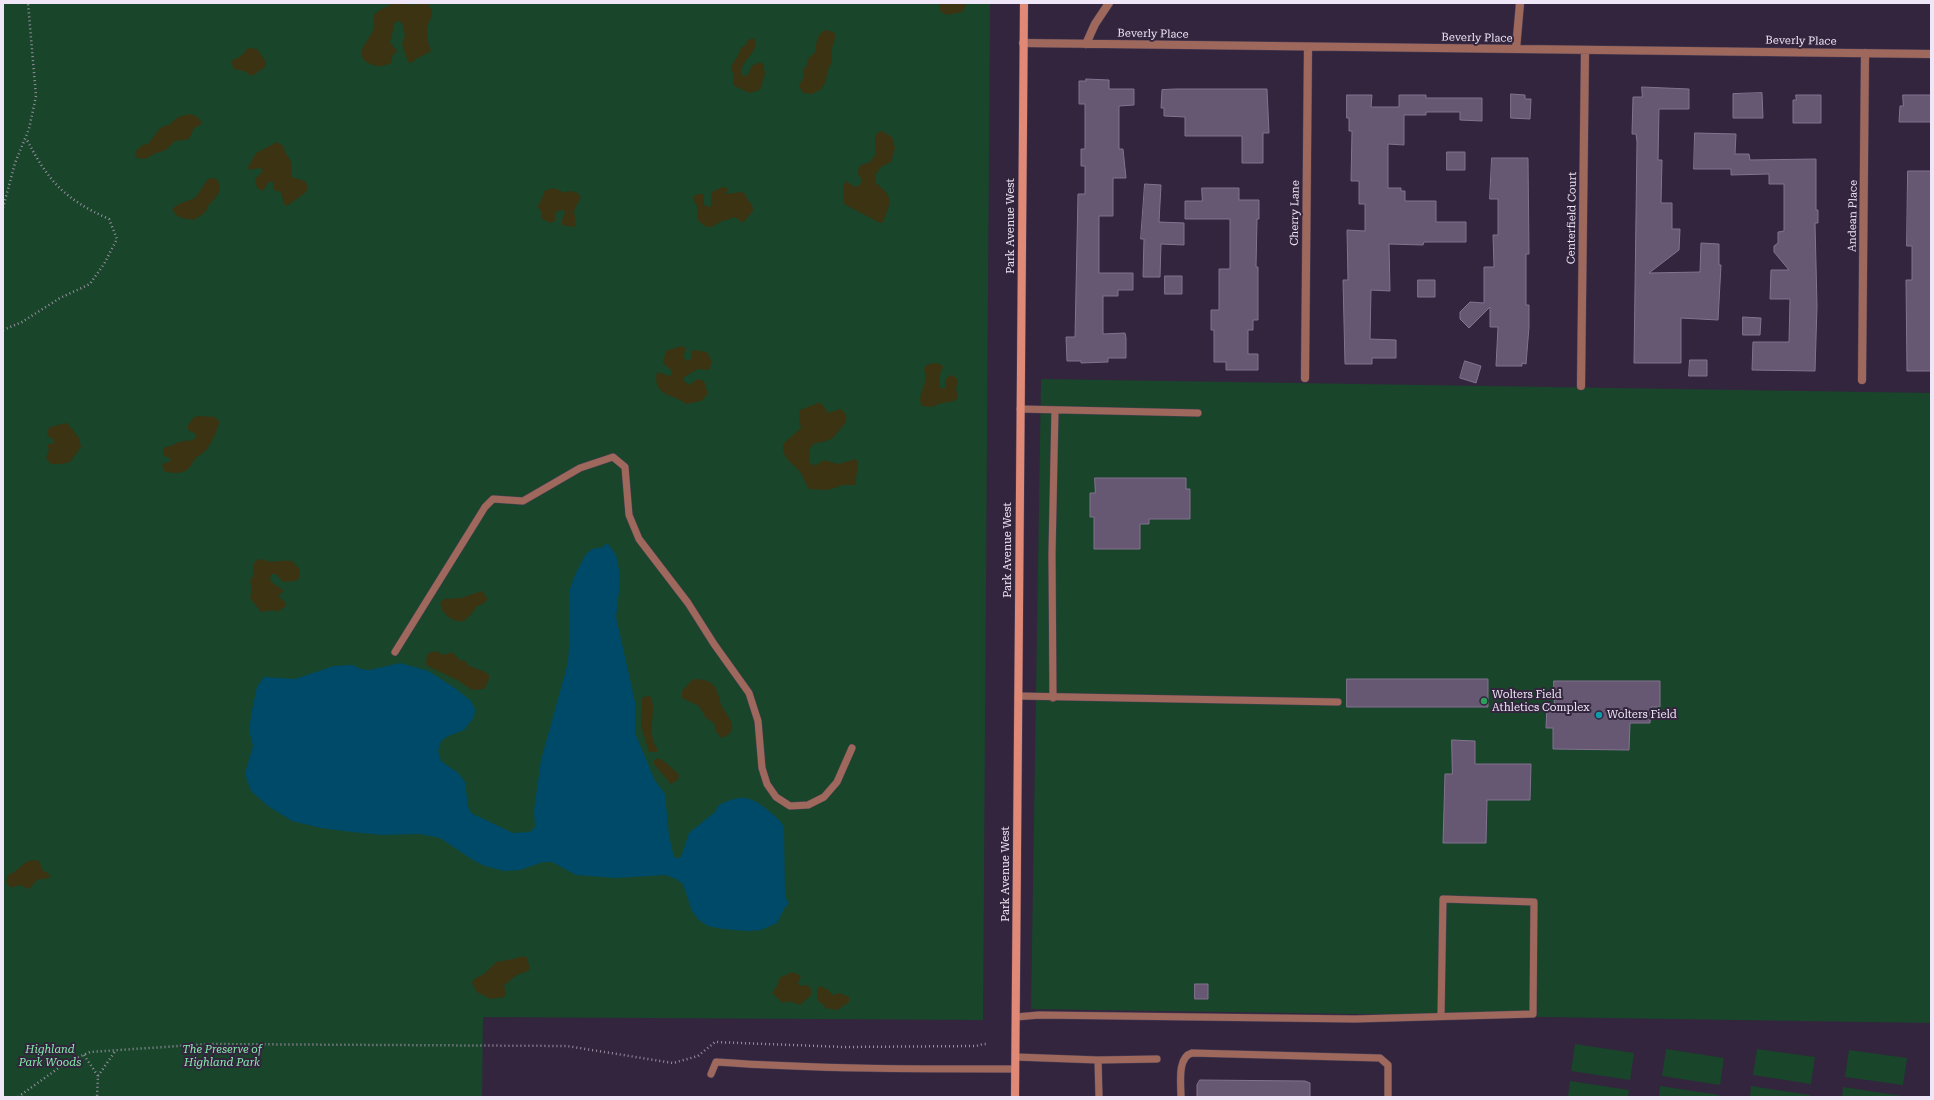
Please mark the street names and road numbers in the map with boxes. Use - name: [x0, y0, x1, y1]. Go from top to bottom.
- street label: Beverly Place: [1117, 27, 1189, 41]
- street label: Beverly Place: [1441, 31, 1513, 45]
- street label: Beverly Place: [1765, 34, 1837, 48]
- street label: Centerfield Court: [1565, 172, 1579, 264]
- street label: Park Avenue West: [1004, 178, 1018, 274]
- street label: Cherry Lane: [1288, 180, 1302, 246]
- street label: Andean Place: [1846, 180, 1860, 252]
- street label: Park Avenue West: [1001, 502, 1015, 598]
- street label: Park Avenue West: [999, 826, 1013, 922]

